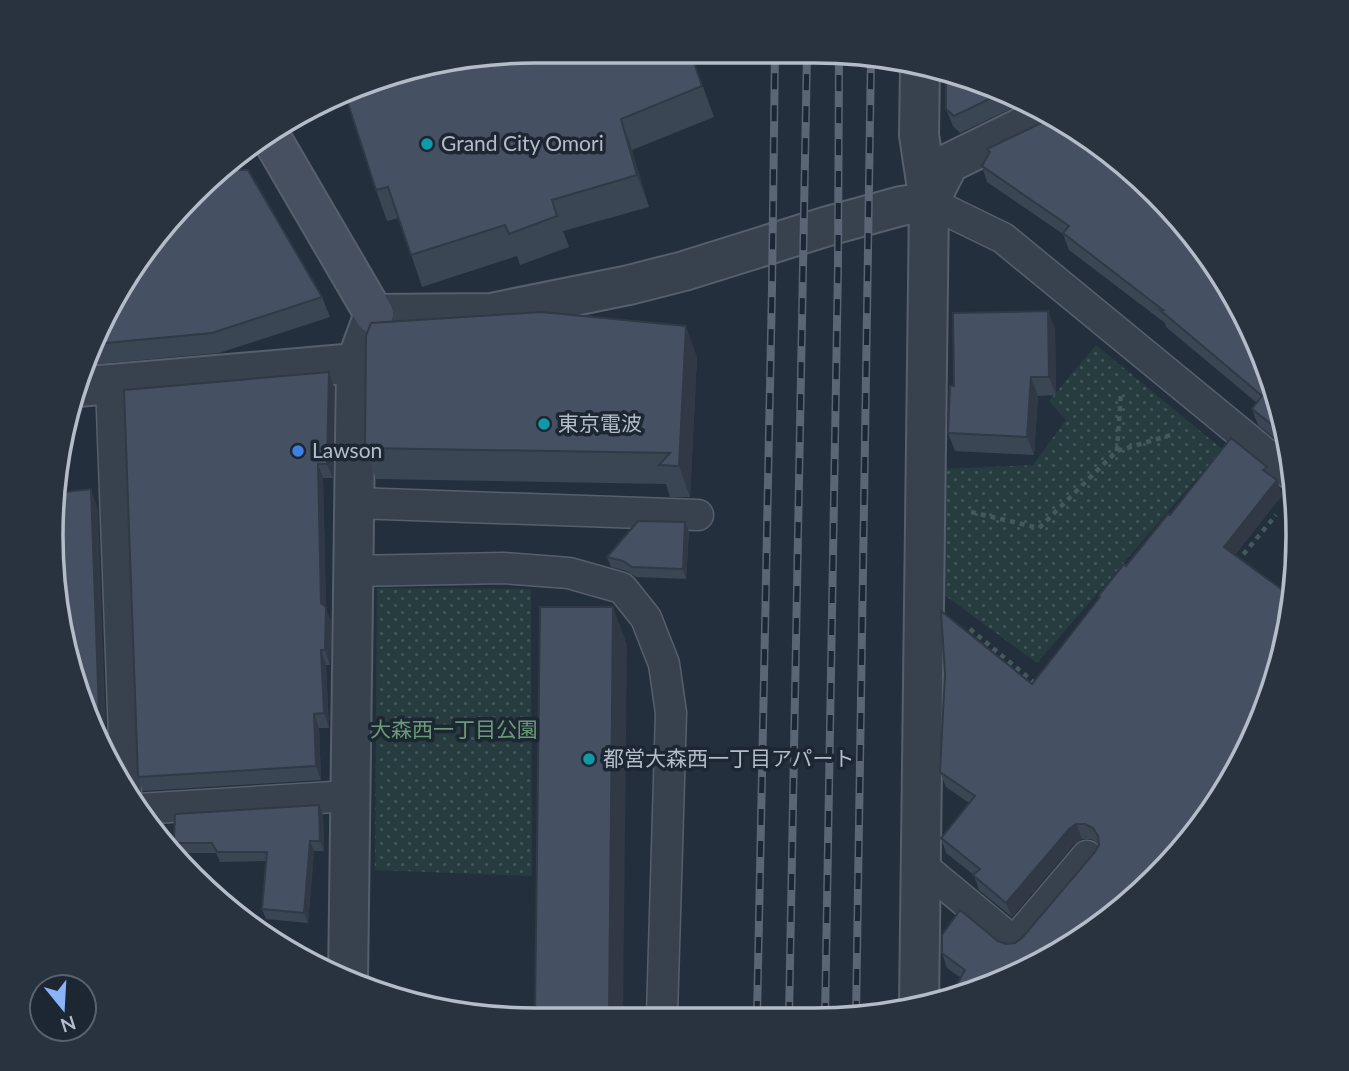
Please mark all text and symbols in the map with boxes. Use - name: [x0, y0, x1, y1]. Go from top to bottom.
- place label: Grand City Omori: [441, 130, 604, 155]
- marker: Grand City Omori: [419, 136, 435, 152]
- place label: 東京電波: [558, 410, 642, 435]
- marker: 東京電波: [536, 416, 552, 432]
- place label: Lawson: [312, 437, 382, 462]
- marker: Lawson: [290, 443, 306, 459]
- park label: 大森西一丁目公園: [370, 716, 538, 741]
- place label: 都営大森西一丁目アパート: [603, 745, 855, 770]
- marker: 都営大森西一丁目アパート: [581, 751, 597, 767]
- north arrow: [28, 973, 98, 1043]
- text: N: [58, 1011, 79, 1038]

